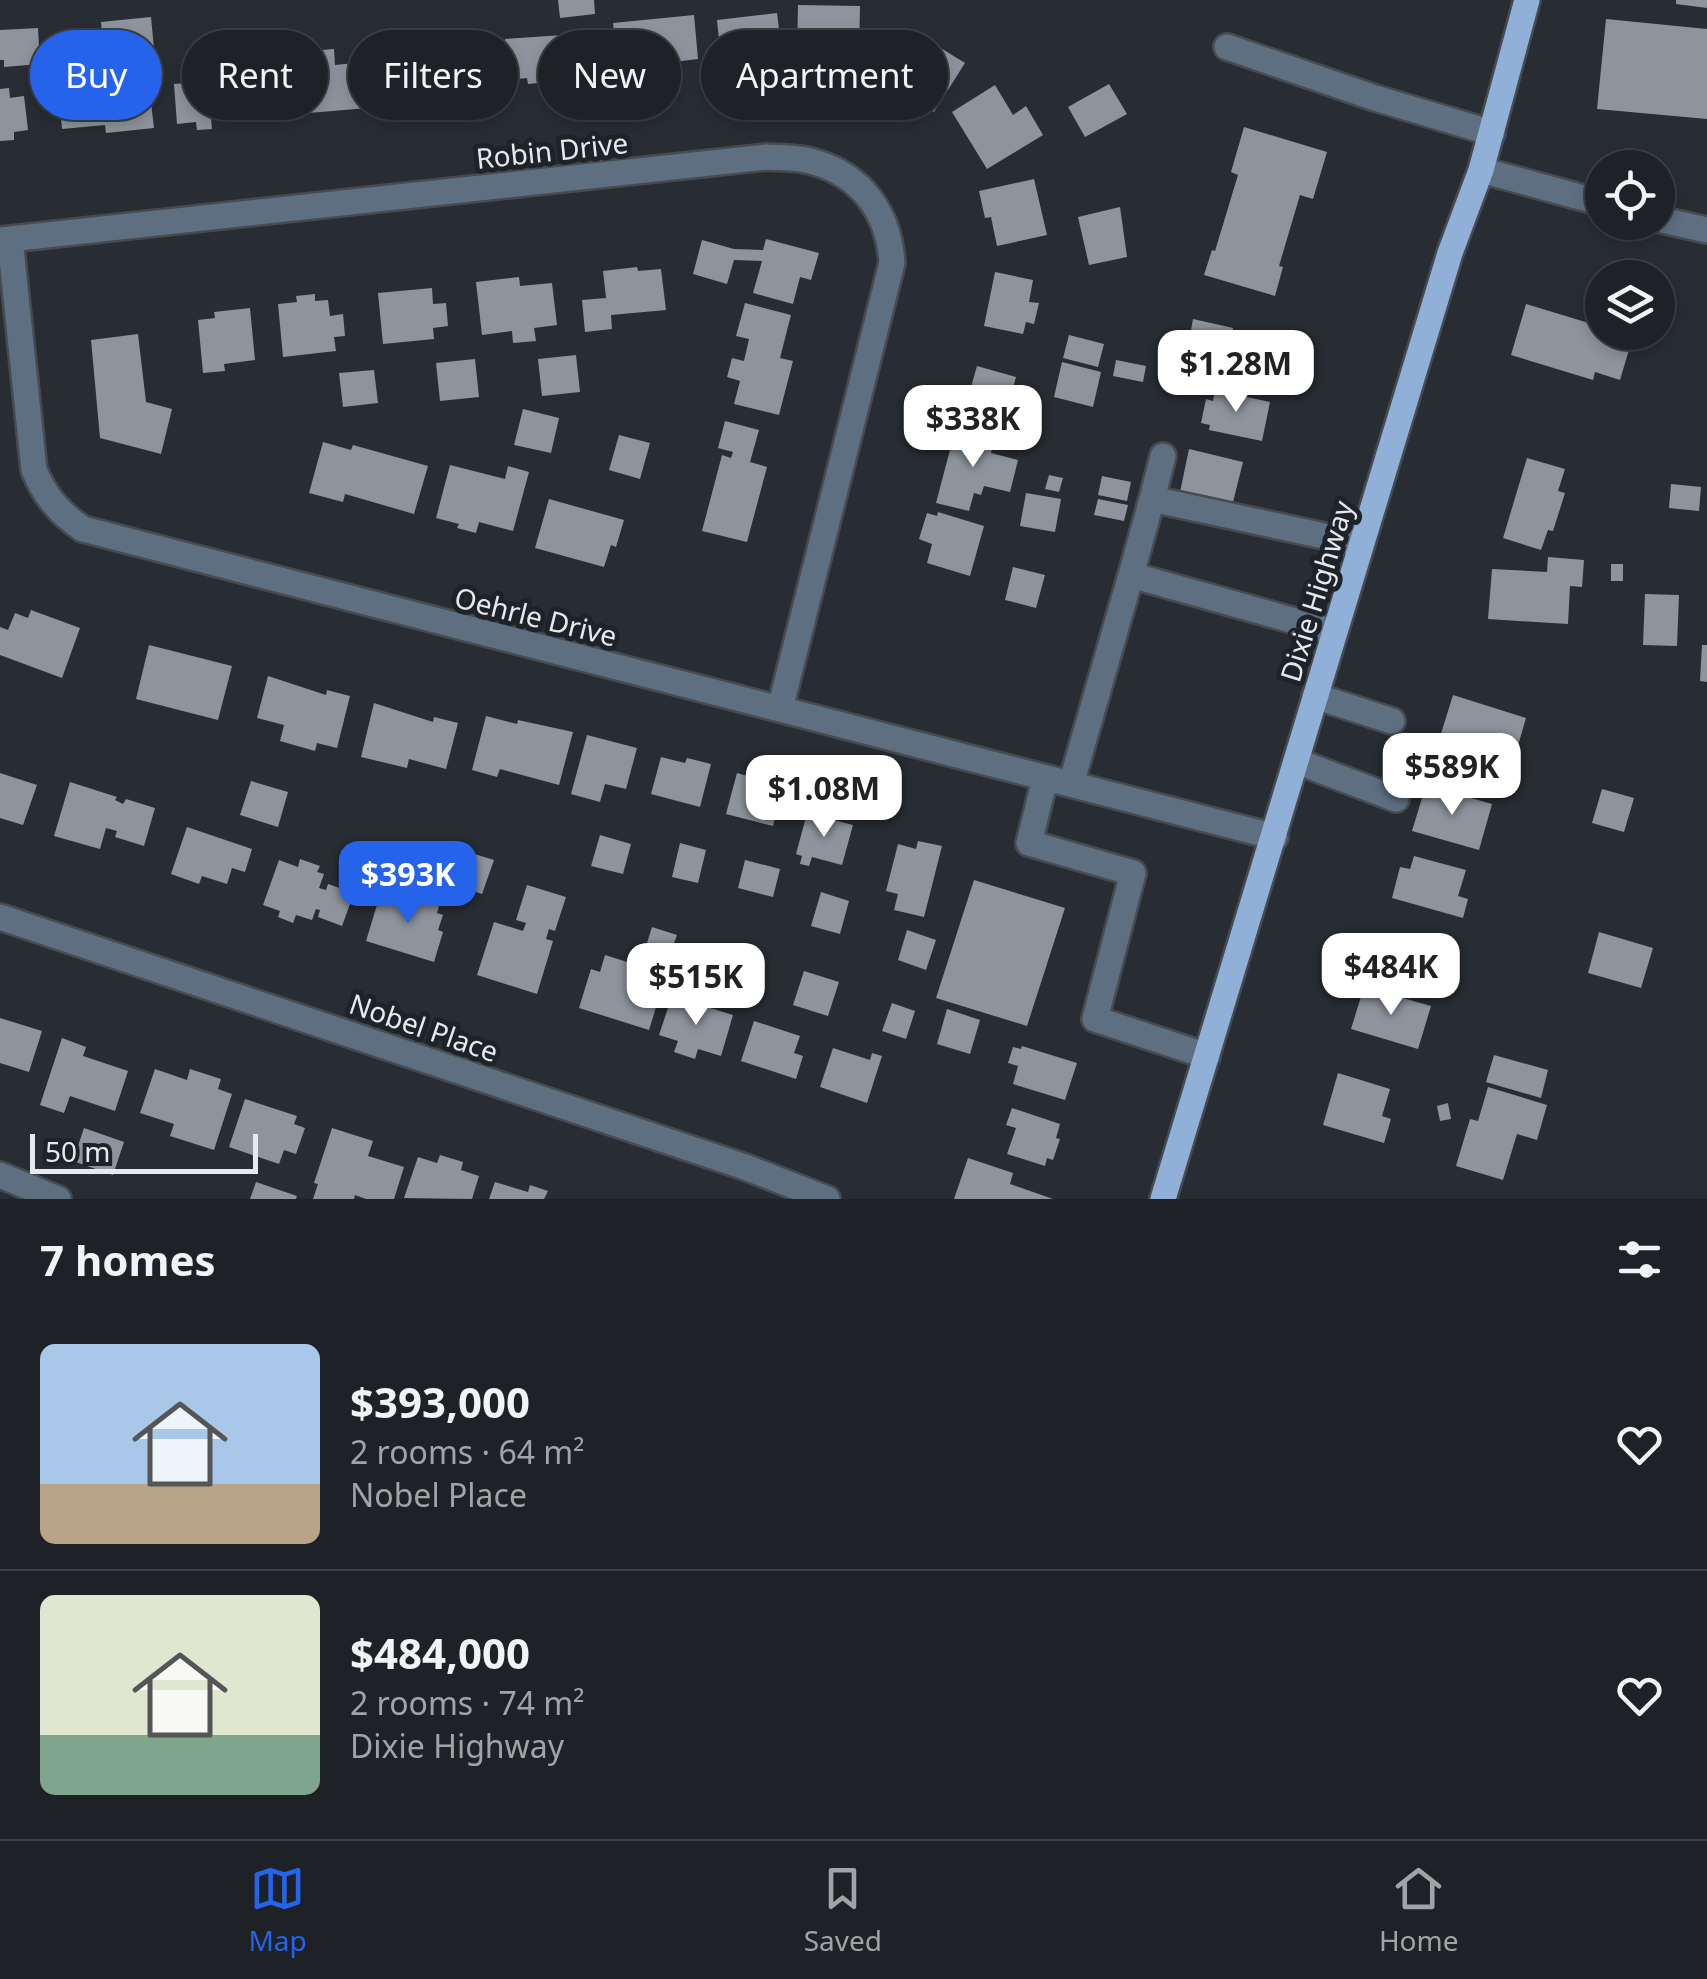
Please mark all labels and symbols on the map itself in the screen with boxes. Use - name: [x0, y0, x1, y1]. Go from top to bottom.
- street label: Robin Drive: [474, 123, 630, 177]
- pin: $1.28M: [1155, 330, 1317, 415]
- pin: $338K: [903, 385, 1043, 470]
- street label: Dixie Highway: [1270, 495, 1362, 686]
- street label: Oehrle Drive: [451, 577, 621, 655]
- pin: $589K: [1382, 733, 1522, 818]
- pin: $1.08M: [743, 755, 905, 840]
- pin: $393K: [338, 841, 478, 926]
- pin: $484K: [1321, 933, 1461, 1018]
- pin: $515K: [626, 943, 766, 1028]
- street label: Nobel Place: [345, 984, 503, 1070]
- scale bar: [30, 1129, 258, 1174]

